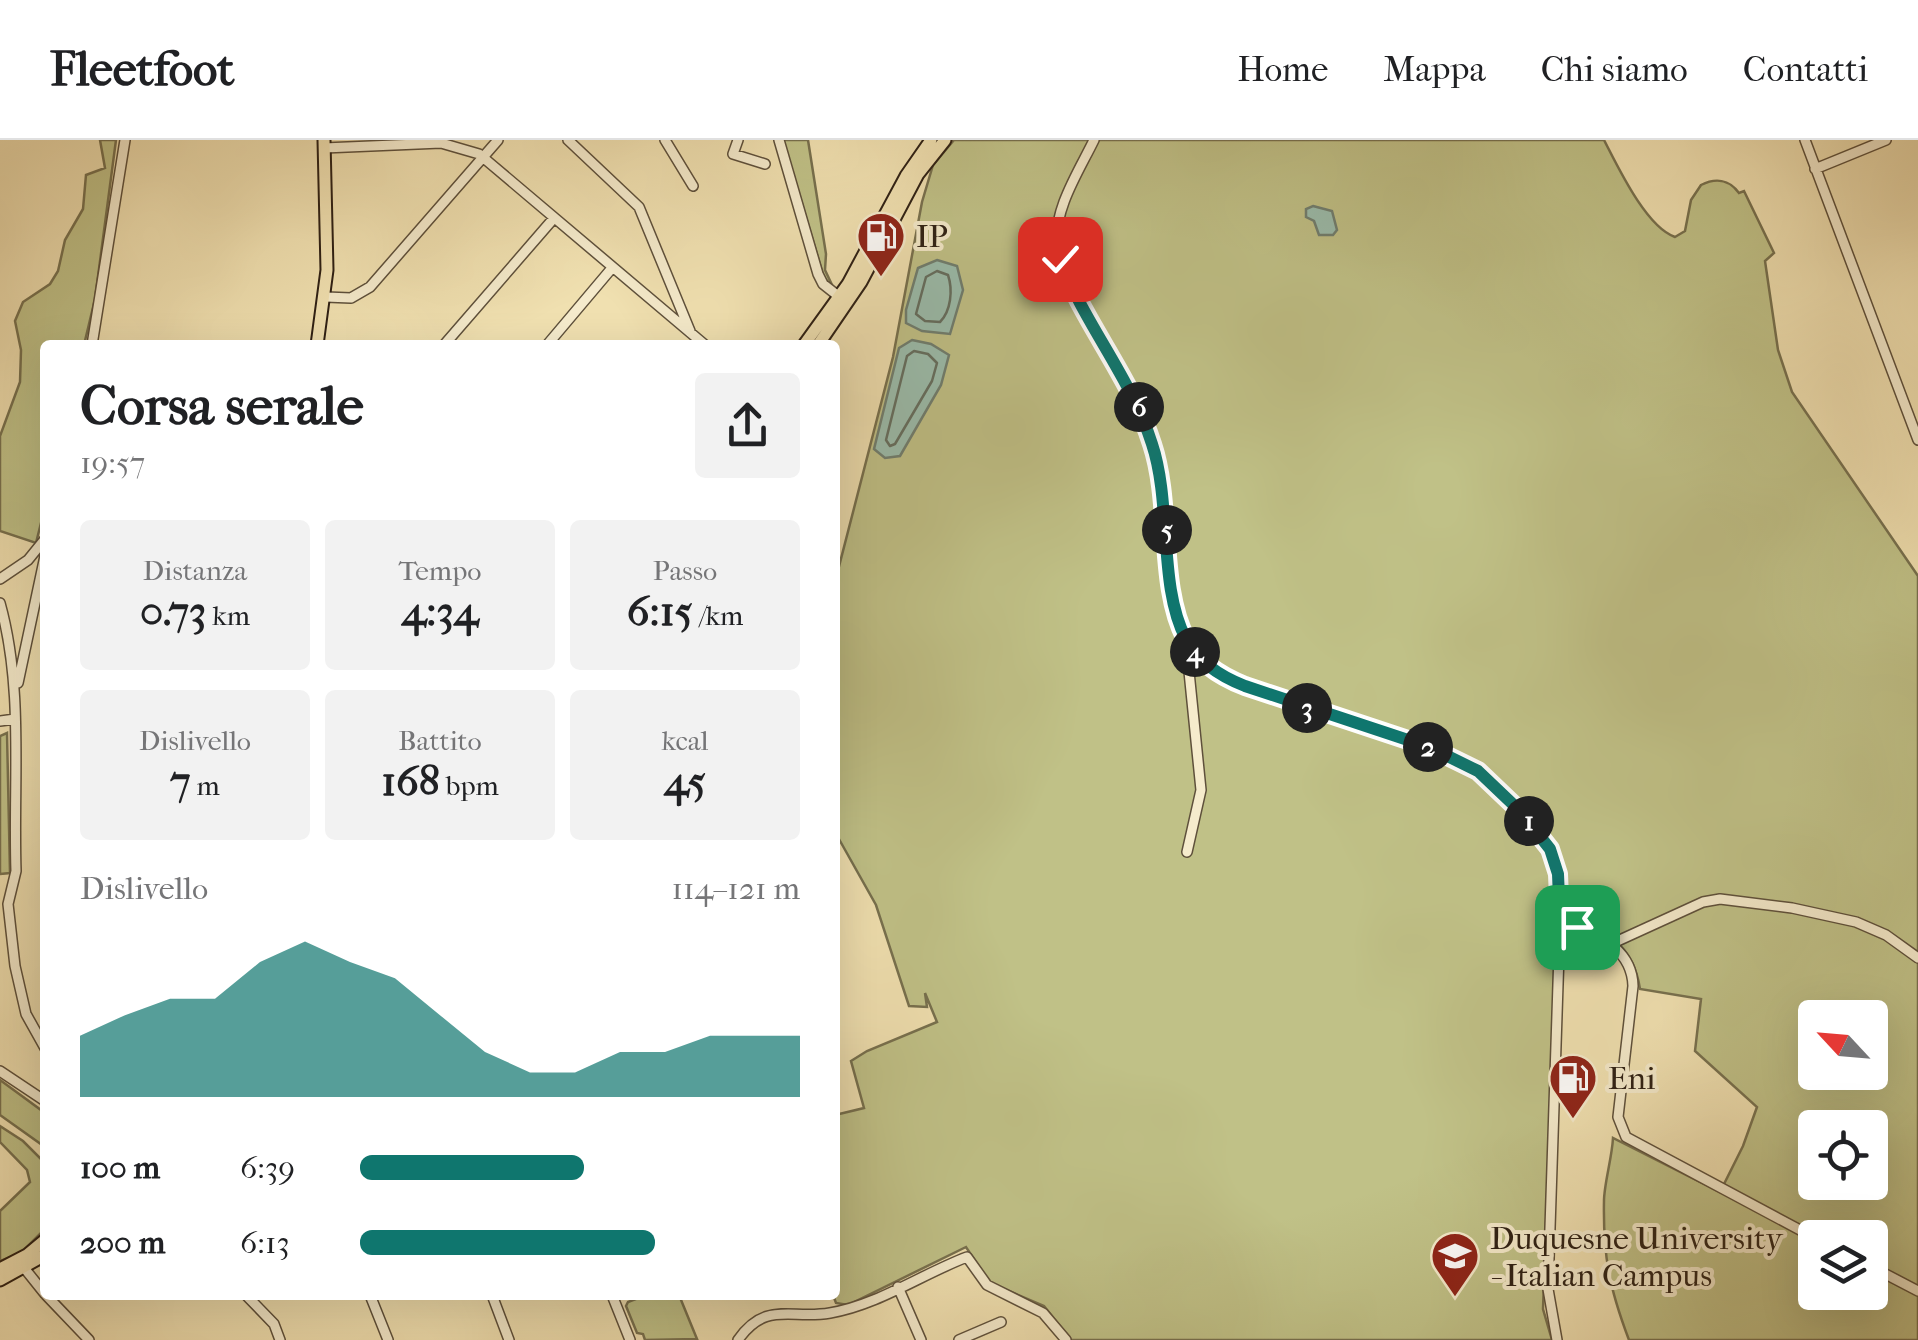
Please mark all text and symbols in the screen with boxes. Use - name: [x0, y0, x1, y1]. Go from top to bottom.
- text: Fleetfoot: [50, 41, 234, 97]
- text: Home: [1237, 49, 1328, 90]
- text: Mappa: [1383, 49, 1486, 90]
- text: Chi siamo: [1541, 49, 1688, 90]
- text: Contatti: [1743, 49, 1868, 90]
- fuel station icon: IP: [855, 210, 907, 278]
- pin: [1018, 217, 1103, 302]
- place label: IP: [916, 218, 948, 255]
- icon: check: [1033, 232, 1088, 287]
- button: share: [695, 373, 800, 478]
- text: Corsa serale: [80, 374, 364, 438]
- pin: 6: [1114, 382, 1164, 432]
- text: 6: [1131, 390, 1147, 423]
- text: 19:57: [80, 444, 145, 481]
- pin: 5: [1142, 505, 1192, 555]
- text: 5: [1161, 513, 1173, 546]
- text: Distanza: [143, 554, 247, 587]
- text: Tempo: [398, 554, 482, 587]
- text: Passo: [653, 554, 717, 587]
- text: 0.73: [140, 587, 206, 636]
- text: 4:34: [402, 587, 479, 636]
- text: 6:15: [627, 587, 693, 636]
- text: km: [206, 599, 250, 632]
- text: /km: [693, 599, 743, 632]
- pin: 4: [1170, 627, 1220, 677]
- text: 4: [1187, 635, 1203, 668]
- pin: 3: [1282, 683, 1332, 733]
- text: 3: [1301, 691, 1313, 724]
- pin: 2: [1403, 722, 1453, 772]
- text: Dislivello: [139, 724, 251, 757]
- text: Battito: [398, 724, 482, 757]
- text: kcal: [661, 724, 709, 757]
- text: 2: [1421, 730, 1435, 763]
- text: 7: [170, 757, 190, 806]
- text: 168: [381, 757, 440, 806]
- text: 45: [664, 757, 706, 806]
- text: m: [190, 769, 220, 802]
- text: bpm: [440, 769, 499, 802]
- pin: 1: [1504, 796, 1554, 846]
- text: 1: [1524, 804, 1534, 837]
- text: Dislivello: [80, 870, 208, 907]
- text: 114–121 m: [672, 870, 800, 907]
- pin: [1535, 885, 1620, 970]
- icon: arrive: [1550, 900, 1605, 955]
- north arrow: [1798, 1000, 1888, 1090]
- map controls: [1798, 1000, 1888, 1310]
- fuel station icon: Eni: [1547, 1052, 1599, 1120]
- place label: Eni: [1608, 1060, 1656, 1097]
- button: locate: [1798, 1110, 1888, 1200]
- text: 100 m: [80, 1149, 160, 1186]
- text: 6:39: [240, 1149, 295, 1186]
- place label: Duquesne University - Italian Campus: [1490, 1220, 1783, 1294]
- button: layers: [1798, 1220, 1888, 1310]
- text: 200 m: [80, 1224, 165, 1261]
- text: 6:13: [240, 1224, 290, 1261]
- school or university icon: Duquesne University - Italian Campus: [1429, 1230, 1481, 1298]

